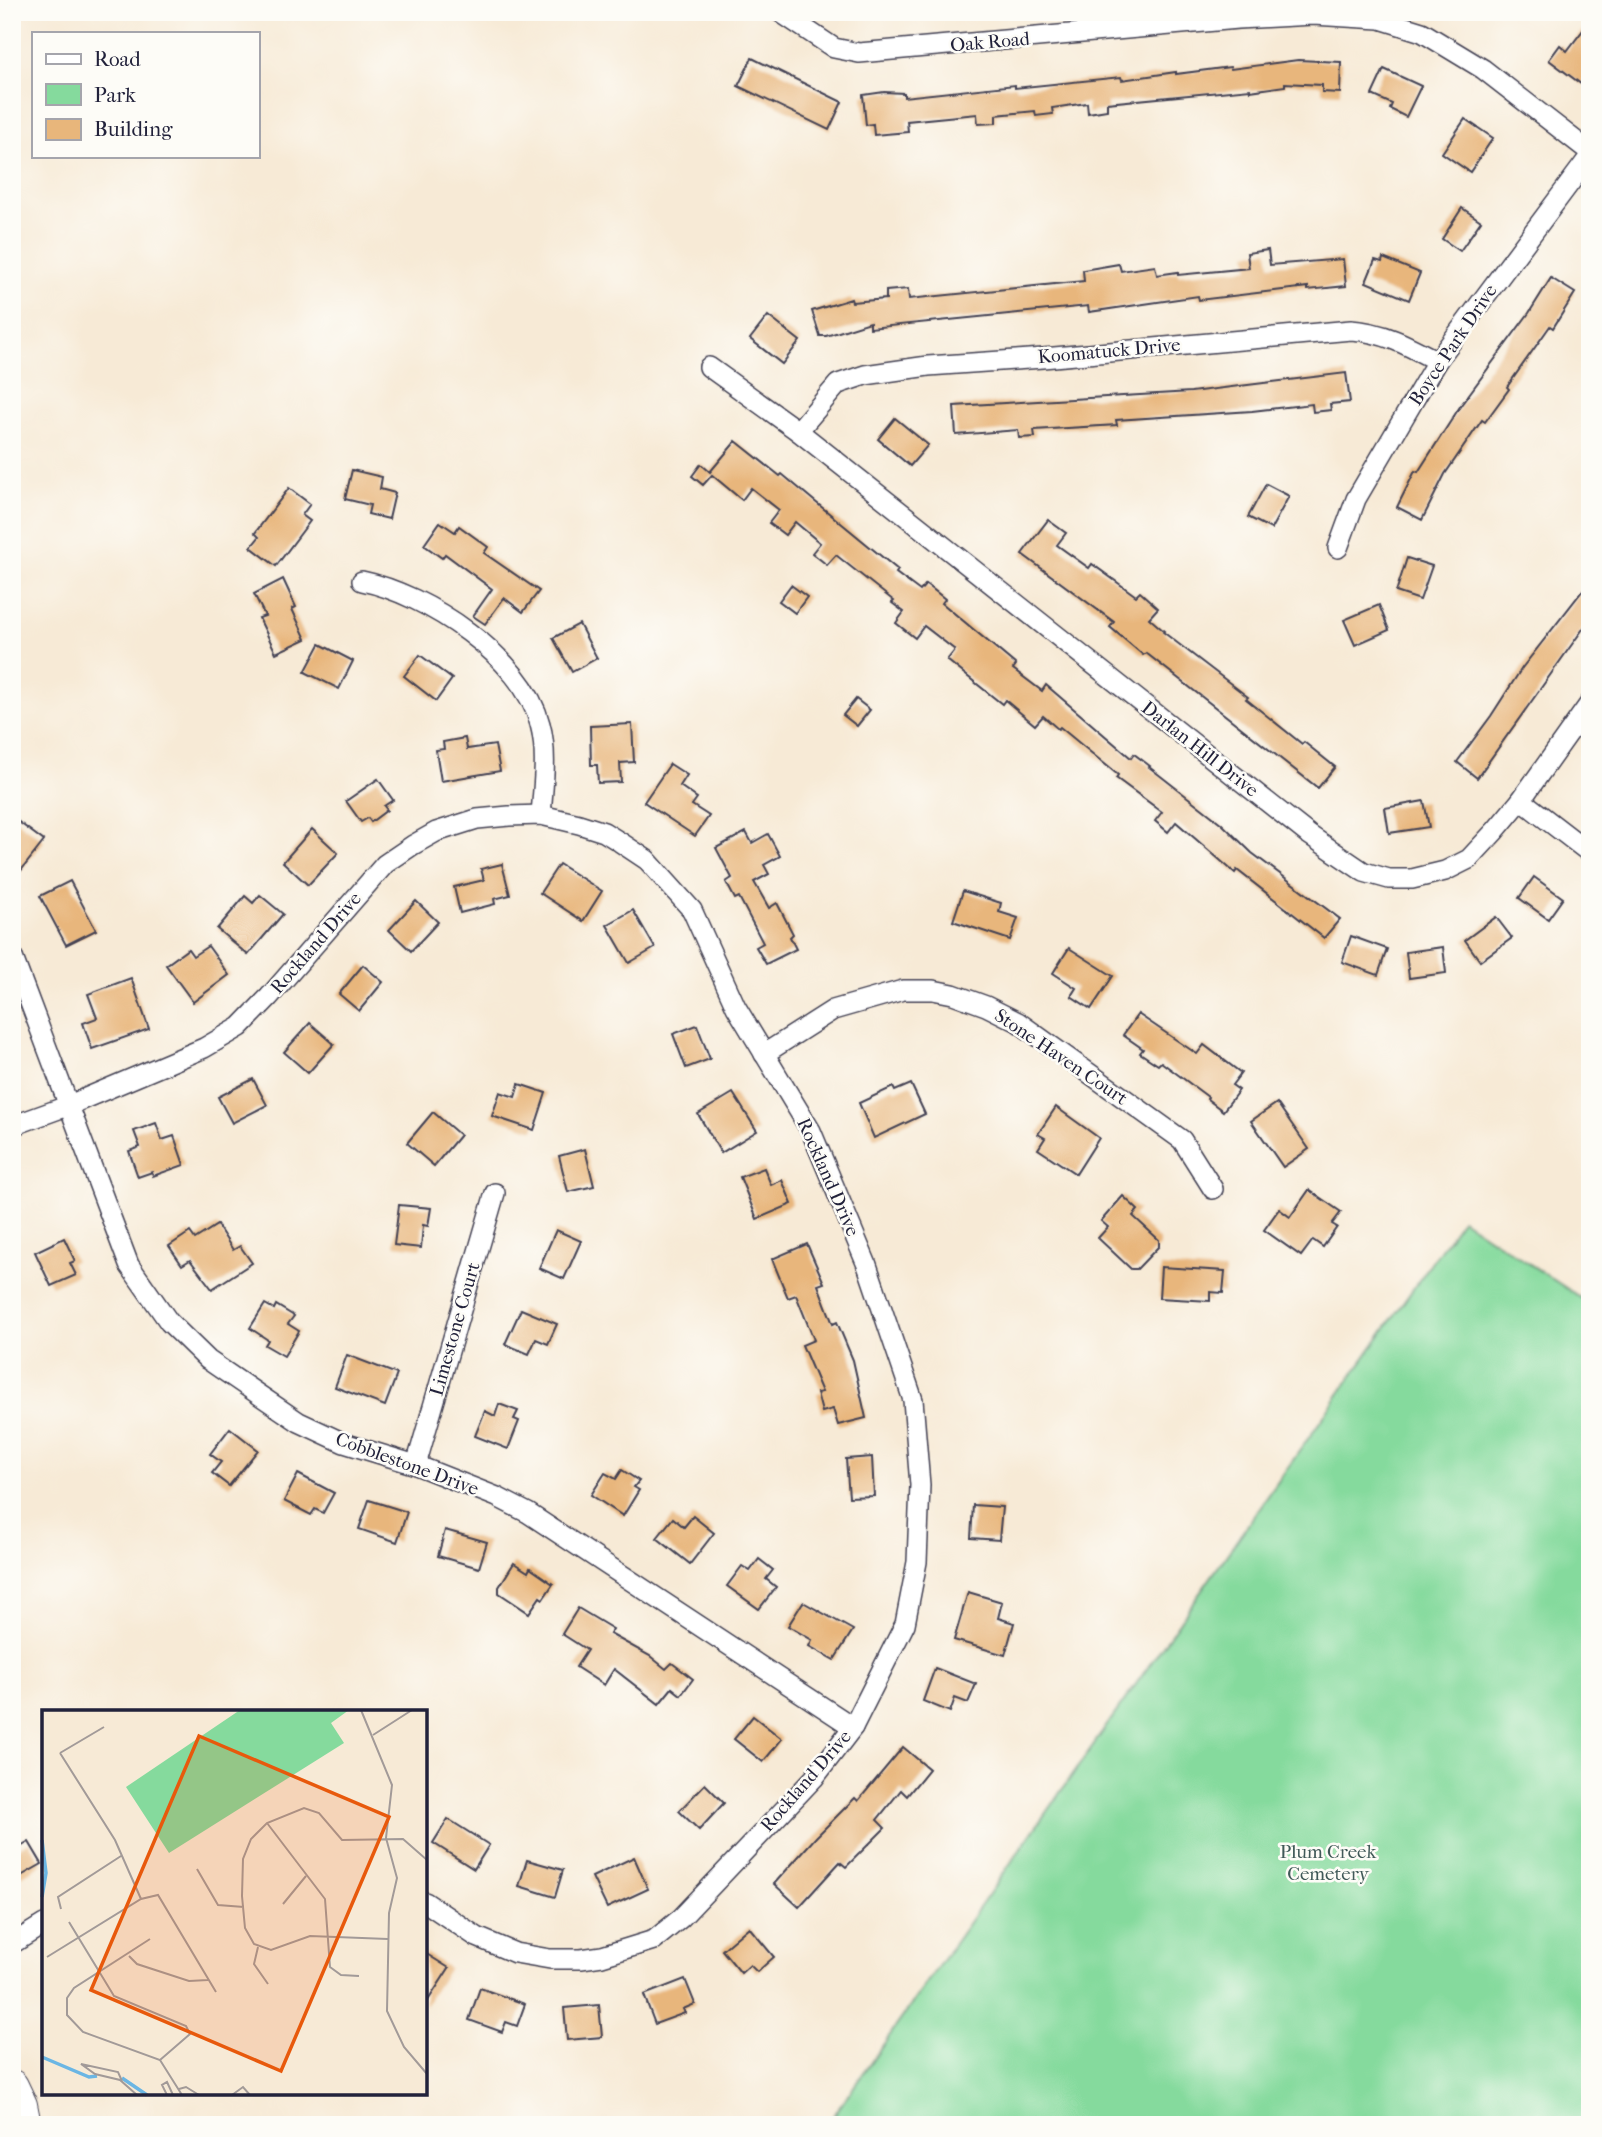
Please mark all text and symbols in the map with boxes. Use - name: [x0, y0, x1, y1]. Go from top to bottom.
- street label: Oak Road: [949, 27, 1031, 56]
- legend: [32, 32, 259, 158]
- text: Road: [94, 47, 141, 71]
- text: Park: [94, 83, 136, 107]
- text: Building: [94, 117, 173, 141]
- street label: Boyce Park Drive: [1404, 280, 1502, 410]
- street label: Koomatuck Drive: [1037, 334, 1181, 368]
- street label: Darlan Hill Drive: [1137, 697, 1263, 801]
- street label: Rockland Drive: [266, 888, 366, 998]
- street label: Stone Haven Court: [990, 1004, 1132, 1110]
- street label: Rockland Drive: [792, 1114, 864, 1240]
- street label: Limestone Court: [425, 1260, 485, 1398]
- street label: Cobblestone Drive: [332, 1428, 482, 1500]
- inset map: [42, 1710, 427, 2095]
- street label: Rockland Drive: [756, 1726, 856, 1836]
- park label: Plum Creek Cemetery: [1280, 1841, 1376, 1885]

